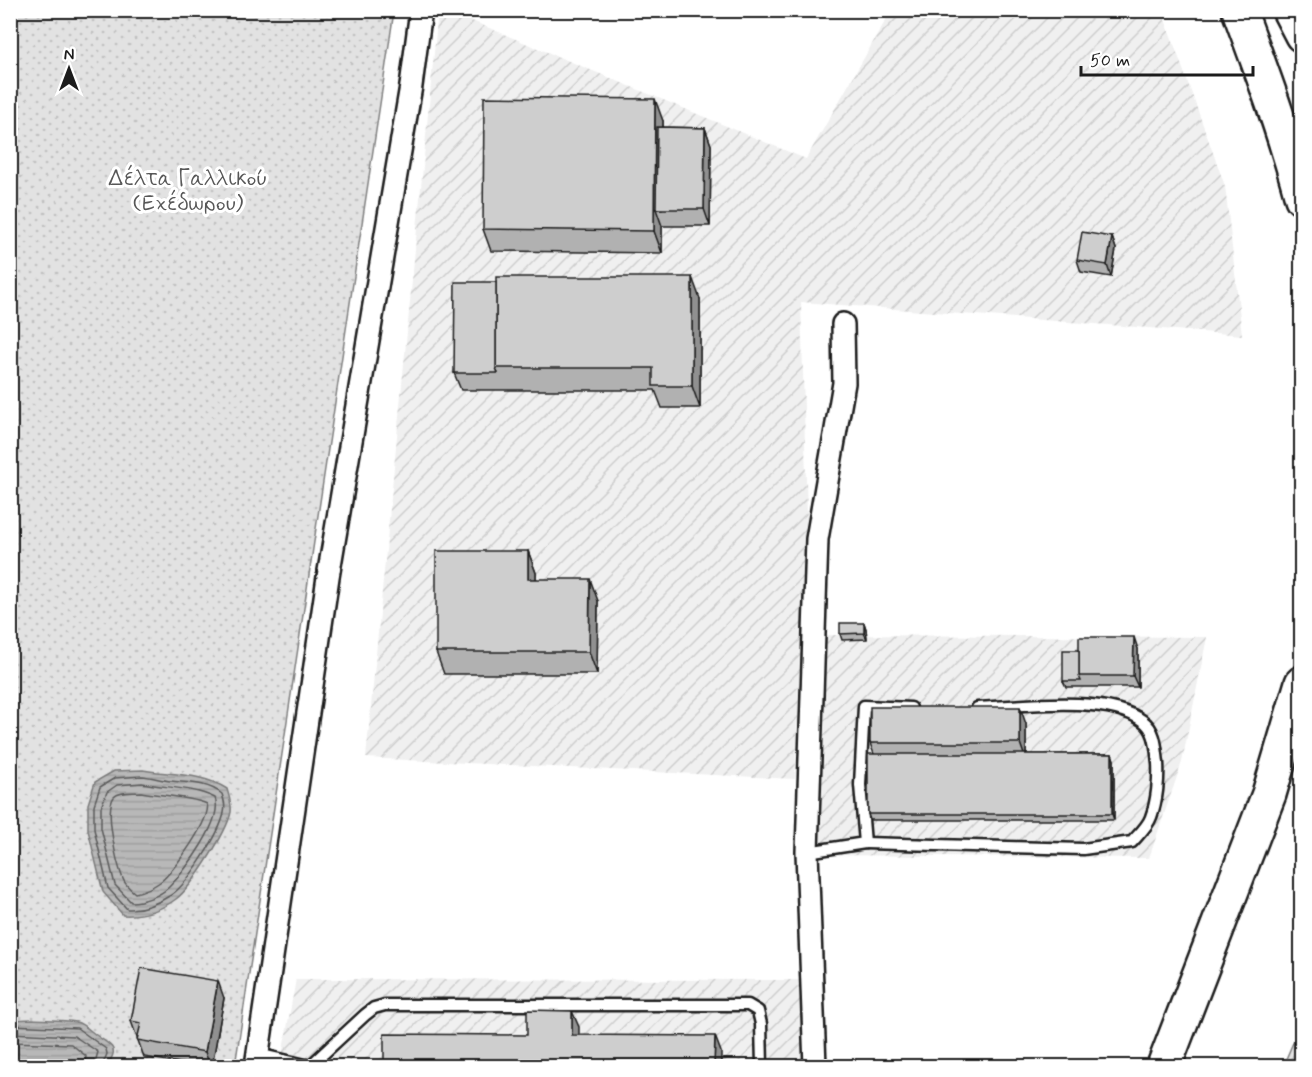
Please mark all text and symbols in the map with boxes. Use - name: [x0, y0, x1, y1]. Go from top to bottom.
- north arrow: [39, 39, 99, 99]
- scale bar: [1081, 39, 1254, 77]
- text: N: [64, 45, 74, 66]
- text: 50 m: [1090, 49, 1130, 73]
- park label: Δέλτα Γαλλικού (Εχέδωρου): [109, 164, 267, 218]

